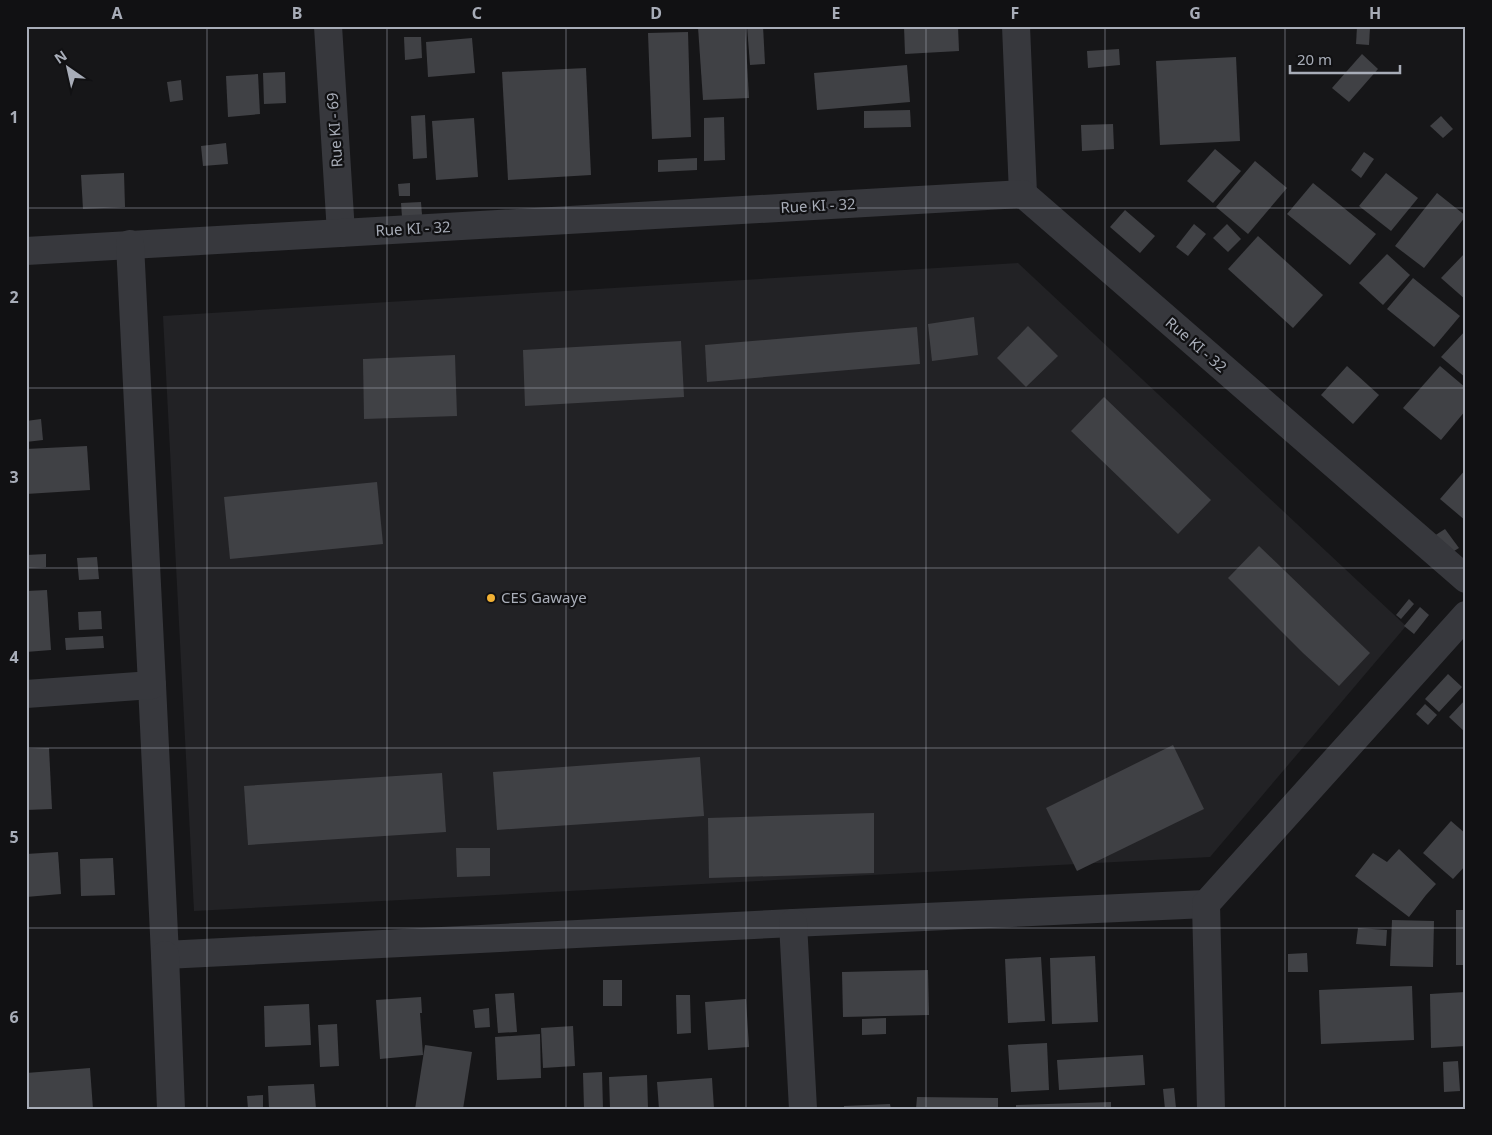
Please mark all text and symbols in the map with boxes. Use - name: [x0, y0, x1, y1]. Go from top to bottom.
- text: A: [111, 2, 123, 24]
- text: B: [292, 2, 302, 24]
- text: C: [472, 2, 482, 24]
- text: D: [650, 2, 662, 24]
- text: E: [832, 2, 841, 24]
- text: F: [1011, 2, 1019, 24]
- text: G: [1189, 2, 1201, 24]
- text: H: [1369, 2, 1381, 24]
- north arrow: [42, 42, 92, 92]
- scale bar: [1290, 42, 1400, 74]
- text: N: [50, 46, 70, 68]
- text: 20 m: [1297, 49, 1332, 69]
- street label: Rue KI - 69: [321, 92, 347, 168]
- text: 1: [9, 106, 19, 128]
- street label: Rue KI - 32: [780, 193, 856, 217]
- street label: Rue KI - 32: [375, 216, 451, 240]
- text: 2: [9, 286, 19, 308]
- street label: Rue KI - 32: [1162, 312, 1232, 376]
- text: 3: [9, 466, 19, 488]
- place label: CES Gawaye: [501, 587, 587, 607]
- marker: CES Gawaye: [485, 592, 497, 604]
- text: 4: [9, 646, 19, 668]
- text: 5: [9, 826, 19, 848]
- text: 6: [9, 1006, 19, 1028]

